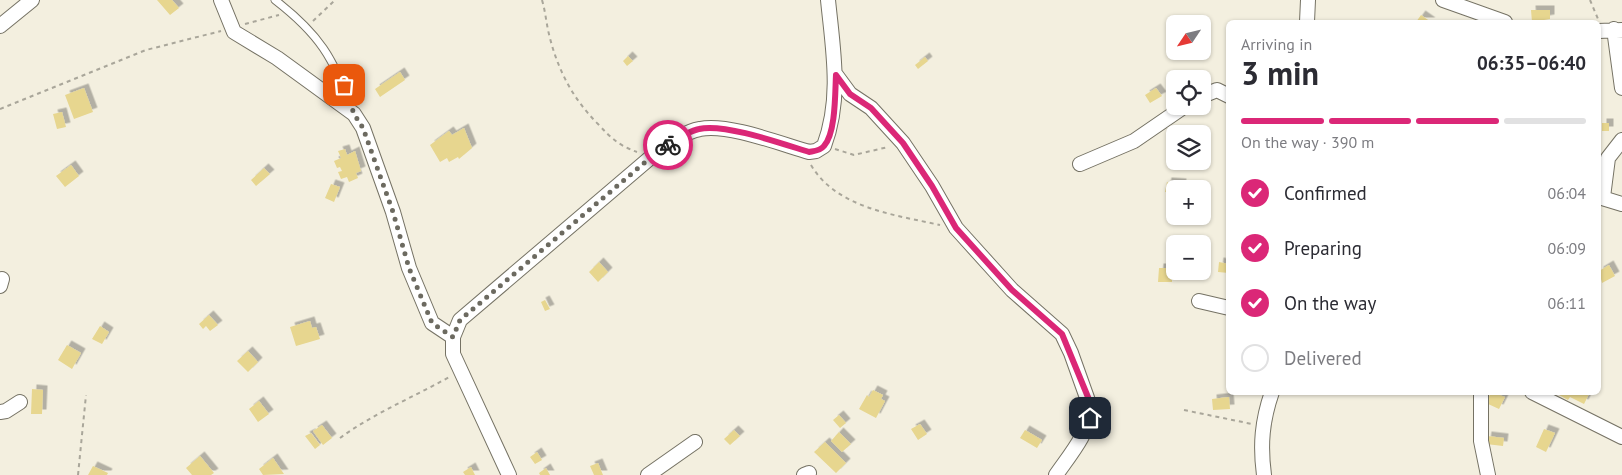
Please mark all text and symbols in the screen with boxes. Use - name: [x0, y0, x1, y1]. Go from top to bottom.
- north arrow: [1166, 15, 1211, 60]
- map controls: [1166, 15, 1211, 280]
- text: Arriving in: [1241, 34, 1312, 54]
- text: 06:35–06:40: [1477, 51, 1586, 75]
- text: 3 min: [1241, 52, 1319, 94]
- pin: [323, 64, 365, 106]
- button: locate: [1166, 70, 1211, 115]
- icon: bag: [330, 71, 358, 99]
- courier: [643, 120, 693, 170]
- button: layers: [1166, 125, 1211, 170]
- icon: bike: [654, 131, 682, 159]
- text: On the way · 390 m: [1241, 132, 1374, 152]
- icon: check: [1241, 179, 1269, 207]
- button: +: [1166, 180, 1211, 225]
- text: Confirmed: [1284, 181, 1367, 205]
- text: 06:04: [1548, 183, 1586, 203]
- icon: check: [1241, 234, 1269, 262]
- button: −: [1166, 235, 1211, 280]
- text: Preparing: [1284, 236, 1362, 260]
- text: 06:09: [1548, 238, 1586, 258]
- icon: check: [1241, 289, 1269, 317]
- text: On the way: [1284, 291, 1376, 315]
- text: 06:11: [1548, 293, 1586, 313]
- text: Delivered: [1284, 346, 1362, 370]
- pin: [1069, 397, 1111, 439]
- icon: home: [1076, 404, 1104, 432]

